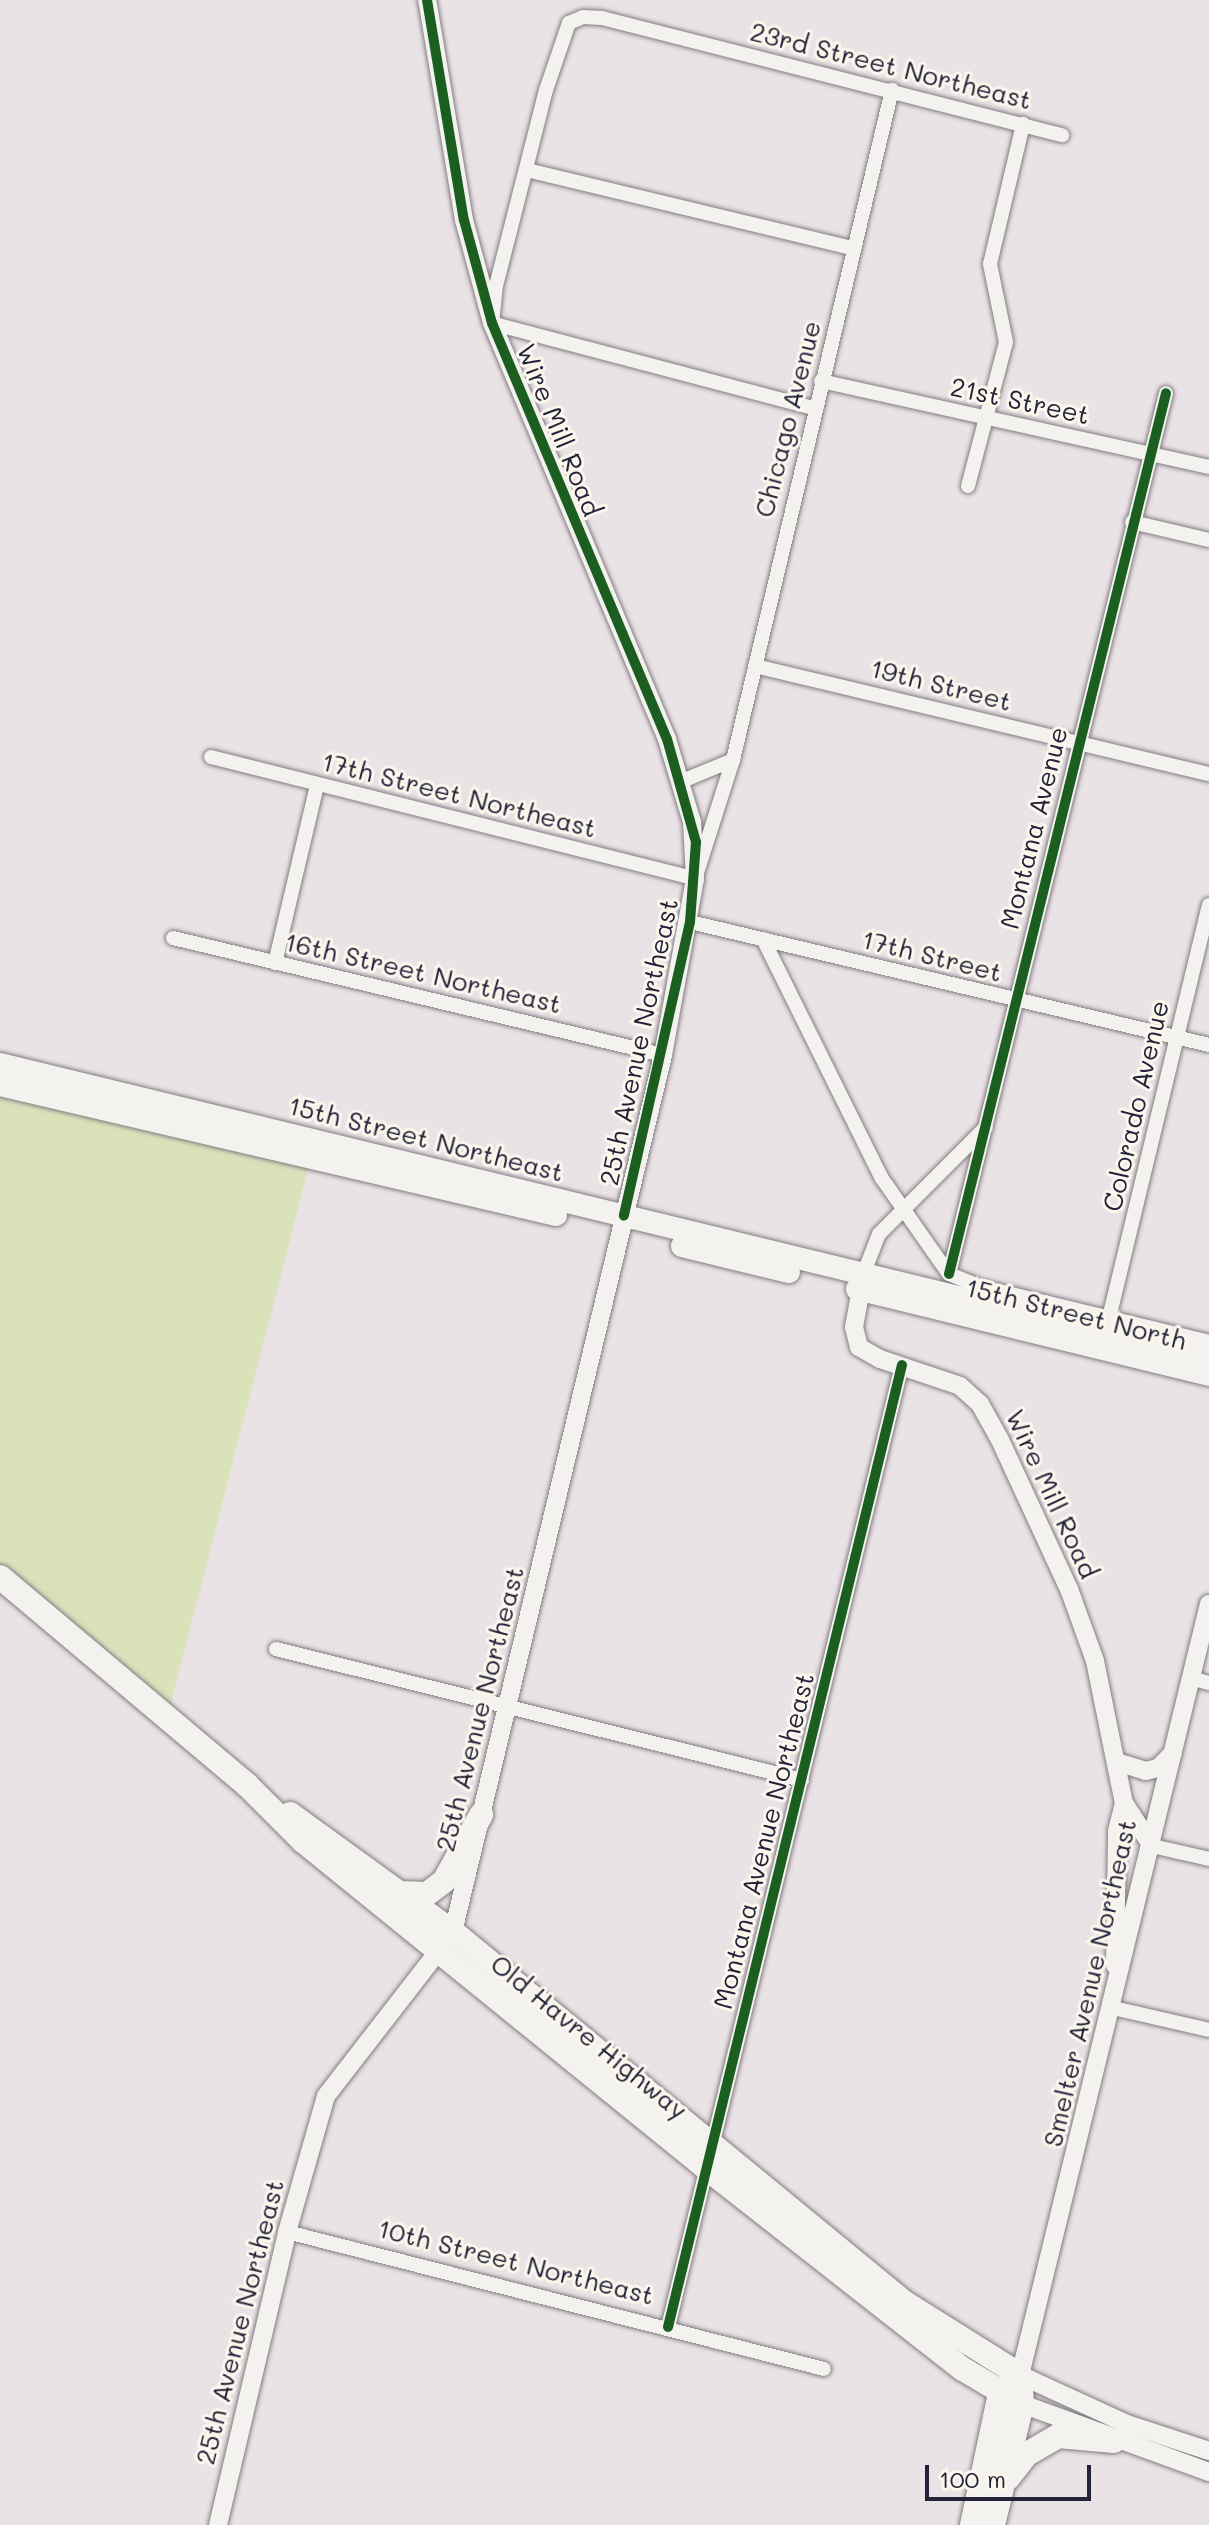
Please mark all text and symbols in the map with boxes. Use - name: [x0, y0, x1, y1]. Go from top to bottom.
- street label: 23rd Street Northeast: [747, 16, 1035, 116]
- street label: Chicago Avenue: [748, 317, 828, 521]
- street label: Wire Mill Road: [510, 339, 608, 521]
- street label: 21st Street: [948, 371, 1092, 431]
- street label: 19th Street: [867, 652, 1015, 718]
- street label: Montana Avenue: [994, 724, 1074, 932]
- street label: 17th Street Northeast: [319, 746, 599, 844]
- street label: 25th Avenue Northeast: [593, 896, 685, 1188]
- street label: 17th Street: [859, 924, 1005, 988]
- street label: 16th Street Northeast: [282, 926, 564, 1020]
- street label: Colorado Avenue: [1097, 998, 1175, 1214]
- street label: 15th Street Northeast: [285, 1090, 567, 1188]
- street label: 15th Street North: [963, 1272, 1189, 1356]
- street label: Wire Mill Road: [999, 1404, 1105, 1584]
- street label: 25th Avenue Northeast: [429, 1563, 531, 1855]
- street label: Montana Avenue Northeast: [707, 1670, 821, 2012]
- street label: Smelter Avenue Northeast: [1037, 1816, 1143, 2150]
- street label: Old Havre Highway: [484, 1948, 694, 2126]
- street label: 25th Avenue Northeast: [189, 2176, 291, 2468]
- street label: 10th Street Northeast: [375, 2213, 657, 2311]
- scale bar: [929, 2449, 1095, 2499]
- text: 100 m: [939, 2463, 1006, 2494]

